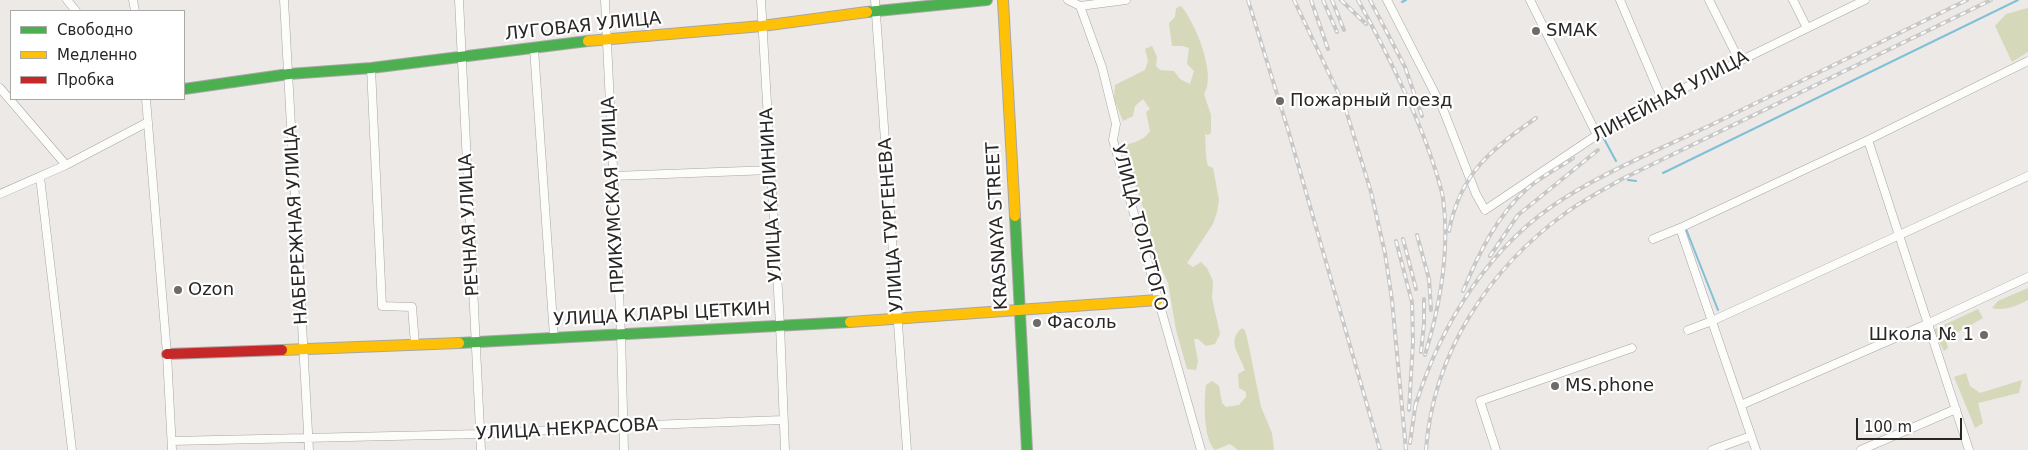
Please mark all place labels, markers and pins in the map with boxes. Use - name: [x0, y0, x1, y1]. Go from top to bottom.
- place label: SMAK: [1546, 20, 1597, 42]
- marker: SMAK: [1530, 25, 1542, 37]
- place label: Пожарный поезд: [1290, 90, 1452, 112]
- marker: Пожарный поезд: [1274, 95, 1286, 107]
- place label: Ozon: [188, 279, 234, 301]
- marker: Ozon: [172, 284, 184, 296]
- place label: Фасоль: [1047, 312, 1117, 334]
- marker: Фасоль: [1031, 317, 1043, 329]
- place label: Школа № 1: [1869, 324, 1974, 346]
- marker: Школа № 1: [1978, 329, 1990, 341]
- place label: MS.phone: [1565, 375, 1654, 397]
- marker: MS.phone: [1549, 380, 1561, 392]

